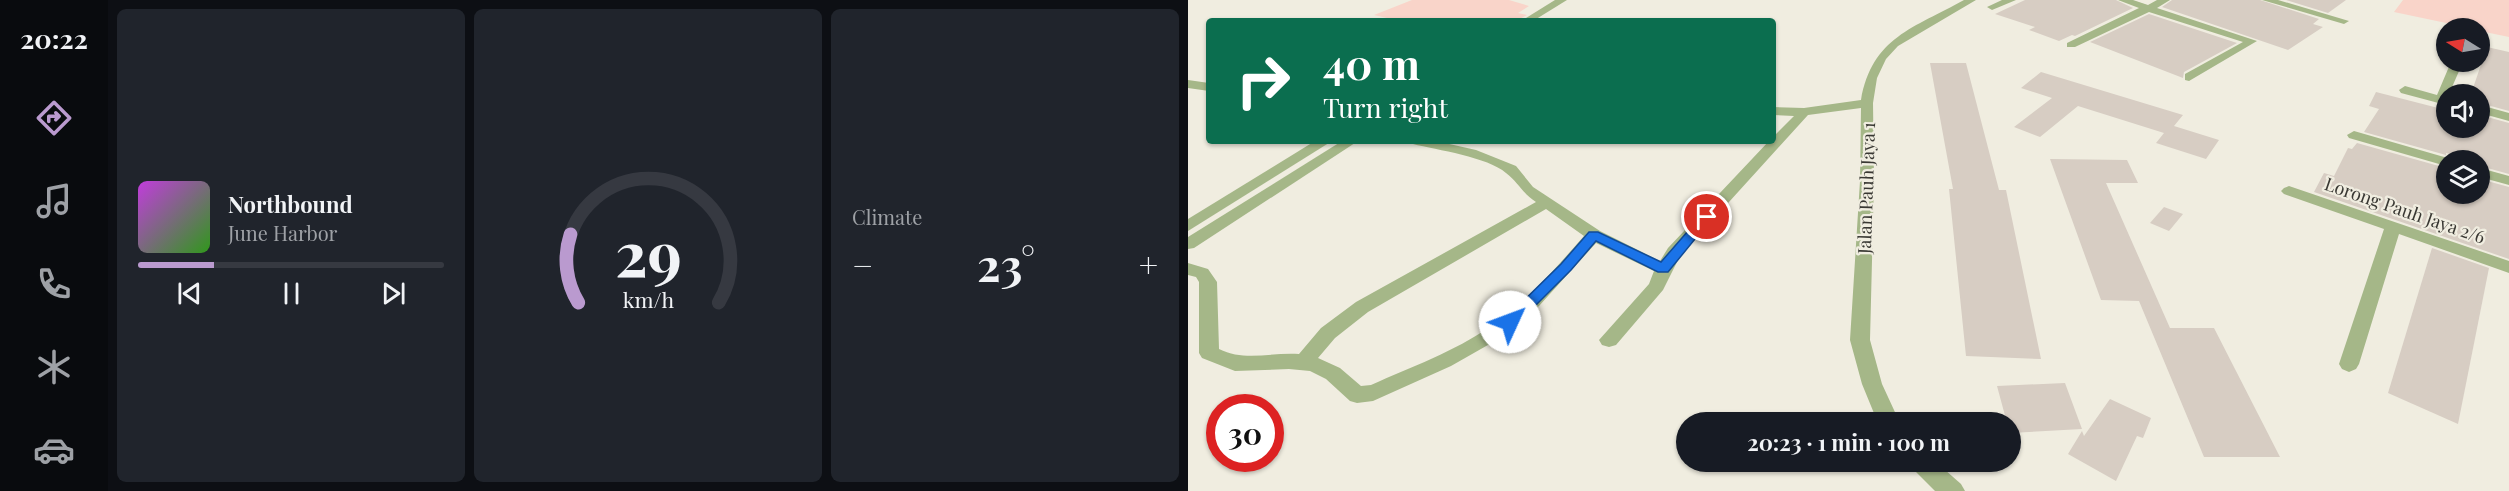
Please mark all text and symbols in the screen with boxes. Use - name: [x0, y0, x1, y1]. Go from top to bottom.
- north arrow: [2436, 18, 2490, 72]
- map controls: [2436, 18, 2490, 204]
- text: 20:22: [20, 20, 88, 56]
- text: 40 m: [1323, 35, 1420, 91]
- icon: right: [1224, 42, 1302, 120]
- button: sound: [2436, 84, 2490, 138]
- text: Turn right: [1323, 89, 1448, 125]
- icon: directions: [33, 97, 75, 139]
- street label: Jalan Pauh Jaya 1: [1852, 121, 1880, 255]
- button: layers: [2436, 150, 2490, 204]
- street label: Lorong Pauh Jaya 2/6: [2322, 171, 2488, 249]
- icon: music: [33, 180, 75, 222]
- text: Northbound: [228, 189, 353, 219]
- pin: [1681, 191, 1732, 242]
- icon: arrive: [1690, 200, 1723, 233]
- text: Climate: [852, 203, 922, 230]
- text: 29: [614, 209, 682, 293]
- text: June Harbor: [228, 219, 338, 246]
- text: 23°: [977, 233, 1035, 293]
- text: −: [852, 242, 873, 286]
- text: +: [1139, 242, 1158, 286]
- icon: phone: [33, 263, 75, 305]
- icon: previous: [173, 277, 206, 310]
- icon: pause: [275, 277, 308, 310]
- icon: next: [377, 277, 410, 310]
- text: km/h: [622, 285, 674, 313]
- position arrow: [1478, 290, 1542, 354]
- icon: climate: [33, 346, 75, 388]
- speed limit sign: 30: [1206, 394, 1284, 472]
- text: 20:23 · 1 min · 100 m: [1747, 427, 1950, 457]
- icon: car: [33, 429, 75, 471]

